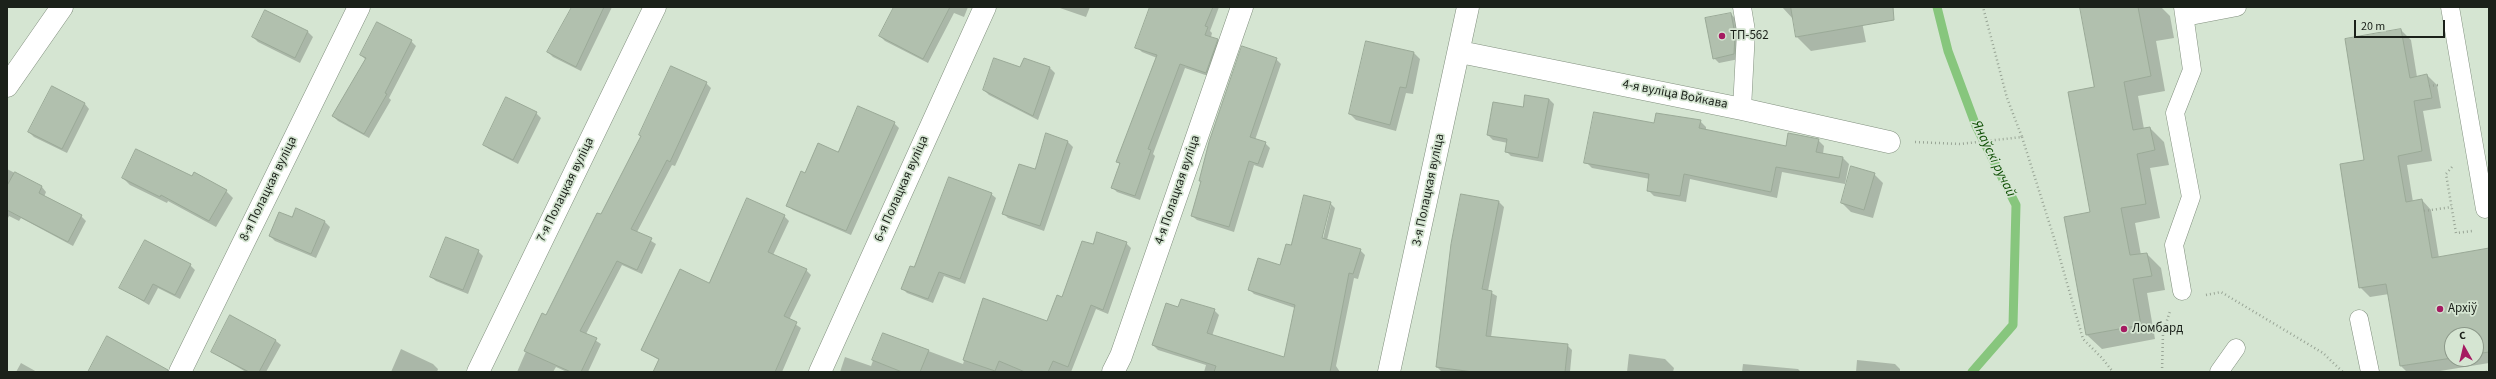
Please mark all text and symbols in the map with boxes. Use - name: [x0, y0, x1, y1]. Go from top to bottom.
- scale bar: [2356, 12, 2447, 38]
- text: 20 m: [2361, 18, 2385, 35]
- place label: ТП-562: [1730, 28, 1769, 44]
- marker: ТП-562: [1717, 31, 1727, 41]
- street label: 4-я вуліца Войкава: [1621, 77, 1729, 113]
- water label: Янаўскі ручай: [1967, 118, 2019, 200]
- street label: 3-я Полацкая вуліца: [1409, 132, 1449, 248]
- street label: 4-я Полацкая вуліца: [1152, 133, 1204, 247]
- street label: 8-я Полацкая вуліца: [237, 134, 301, 244]
- street label: 6-я Полацкая вуліца: [872, 134, 932, 244]
- street label: 7-я Полацкая вуліца: [534, 135, 598, 245]
- place label: Архіў: [2448, 301, 2477, 317]
- marker: Архіў: [2435, 304, 2445, 314]
- place label: Ломбард: [2132, 321, 2183, 337]
- marker: Ломбард: [2119, 324, 2129, 334]
- north arrow: [2444, 327, 2484, 367]
- text: С: [2458, 328, 2467, 343]

